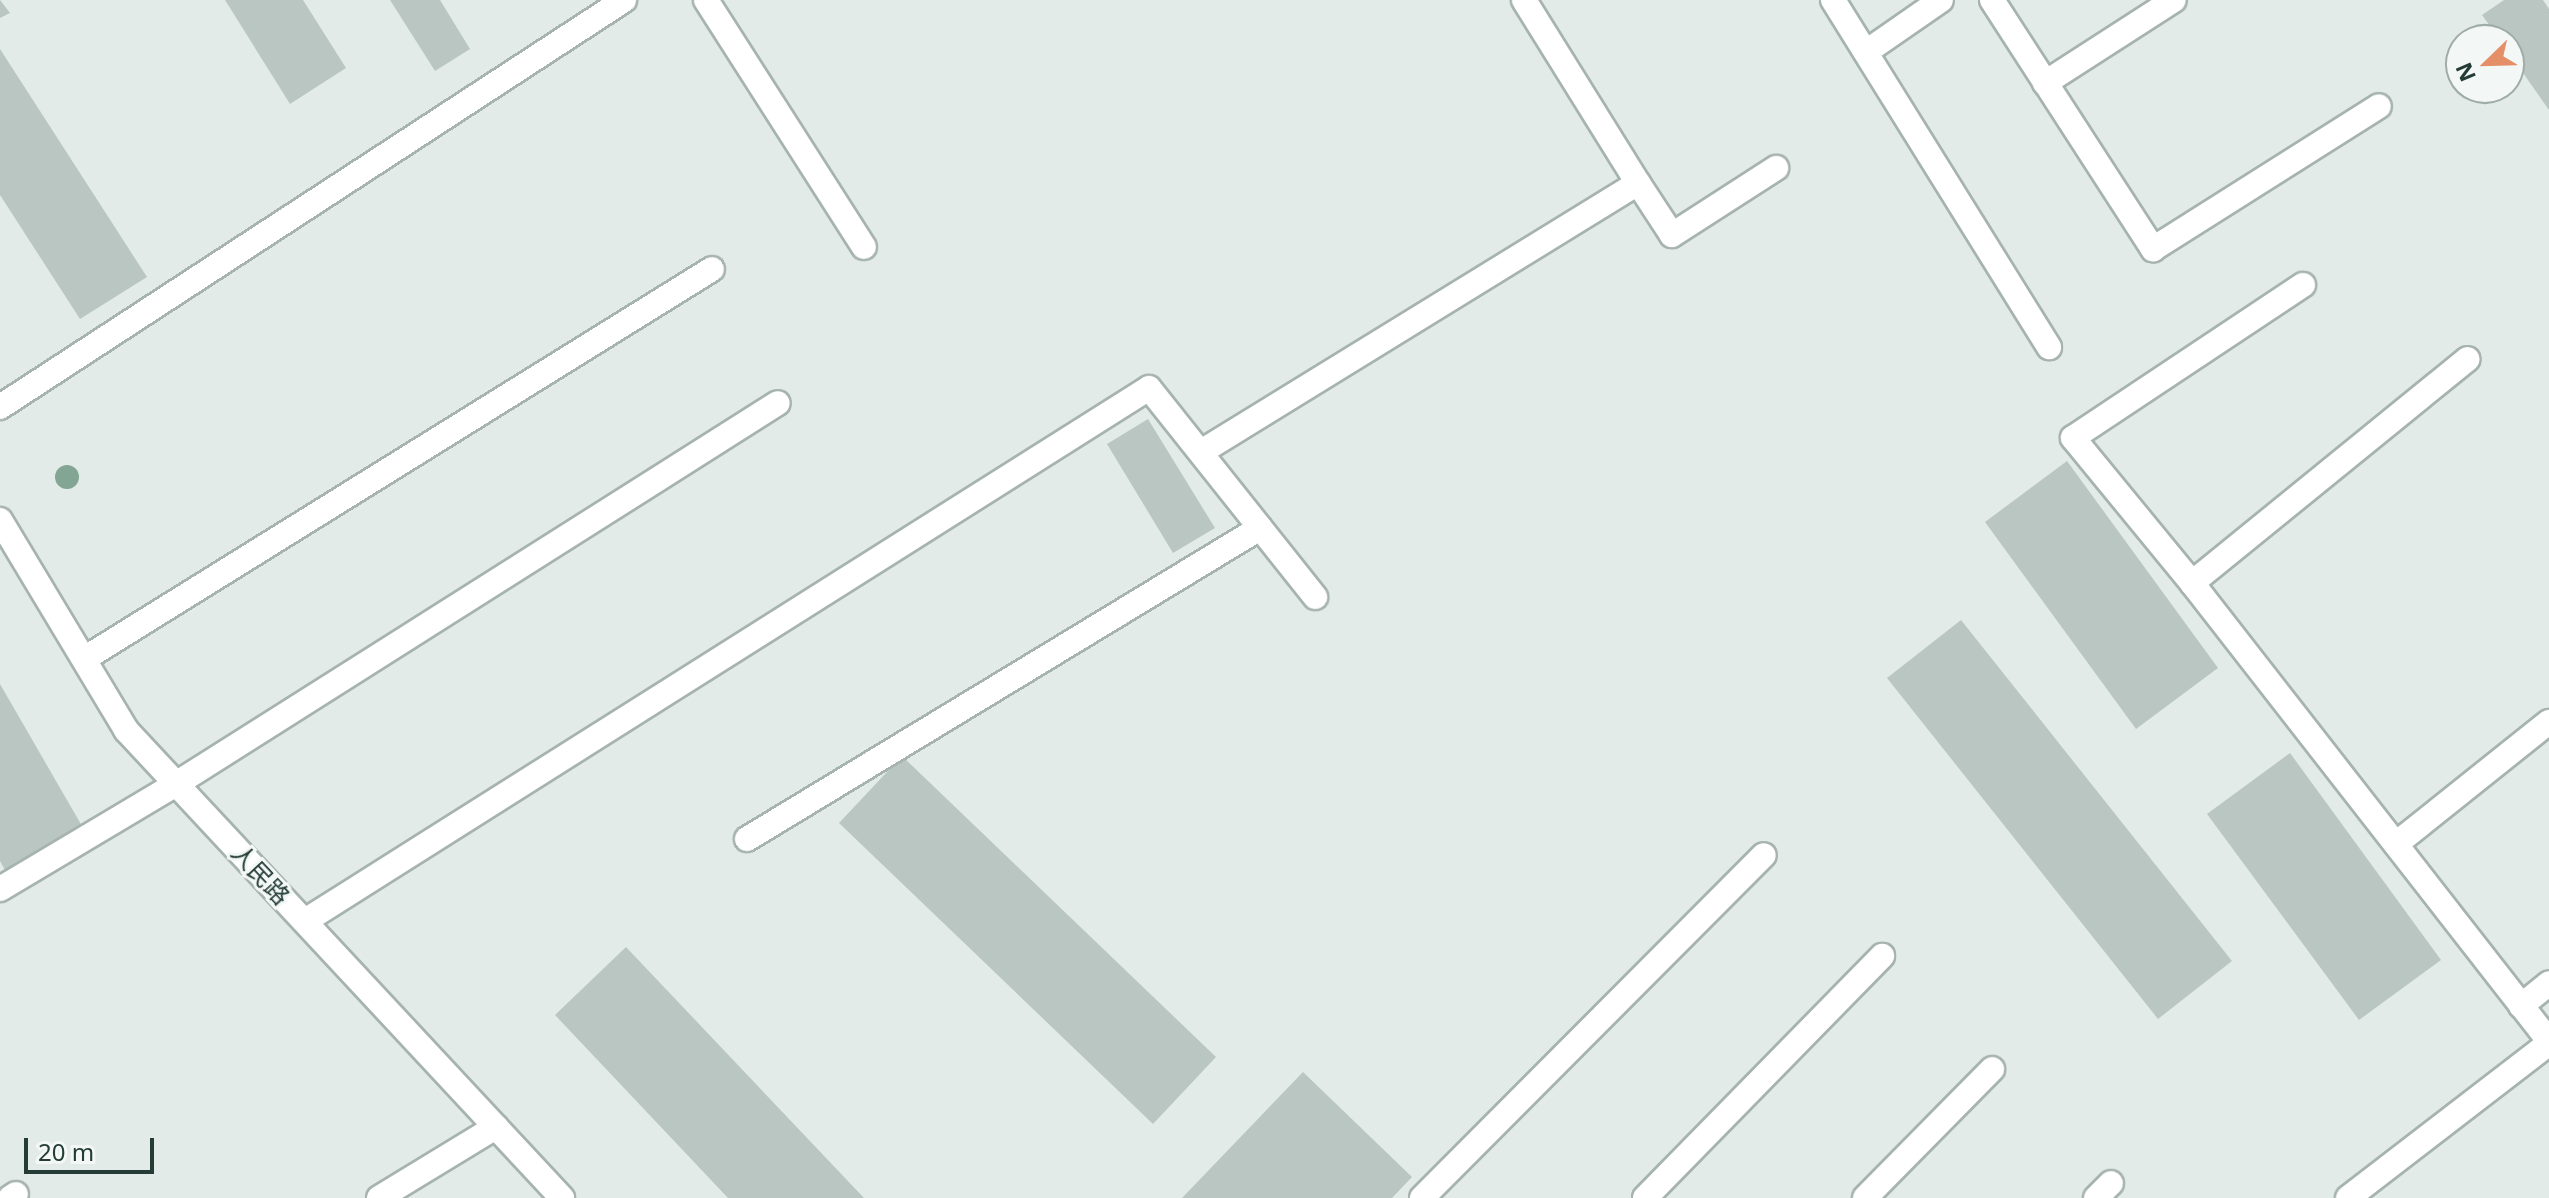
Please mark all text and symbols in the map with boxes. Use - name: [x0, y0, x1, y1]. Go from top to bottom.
- north arrow: [2445, 24, 2525, 104]
- text: N: [2447, 59, 2482, 87]
- street label: 人民路: [226, 838, 296, 910]
- scale bar: [28, 1122, 158, 1172]
- text: 20 m: [38, 1135, 94, 1168]

